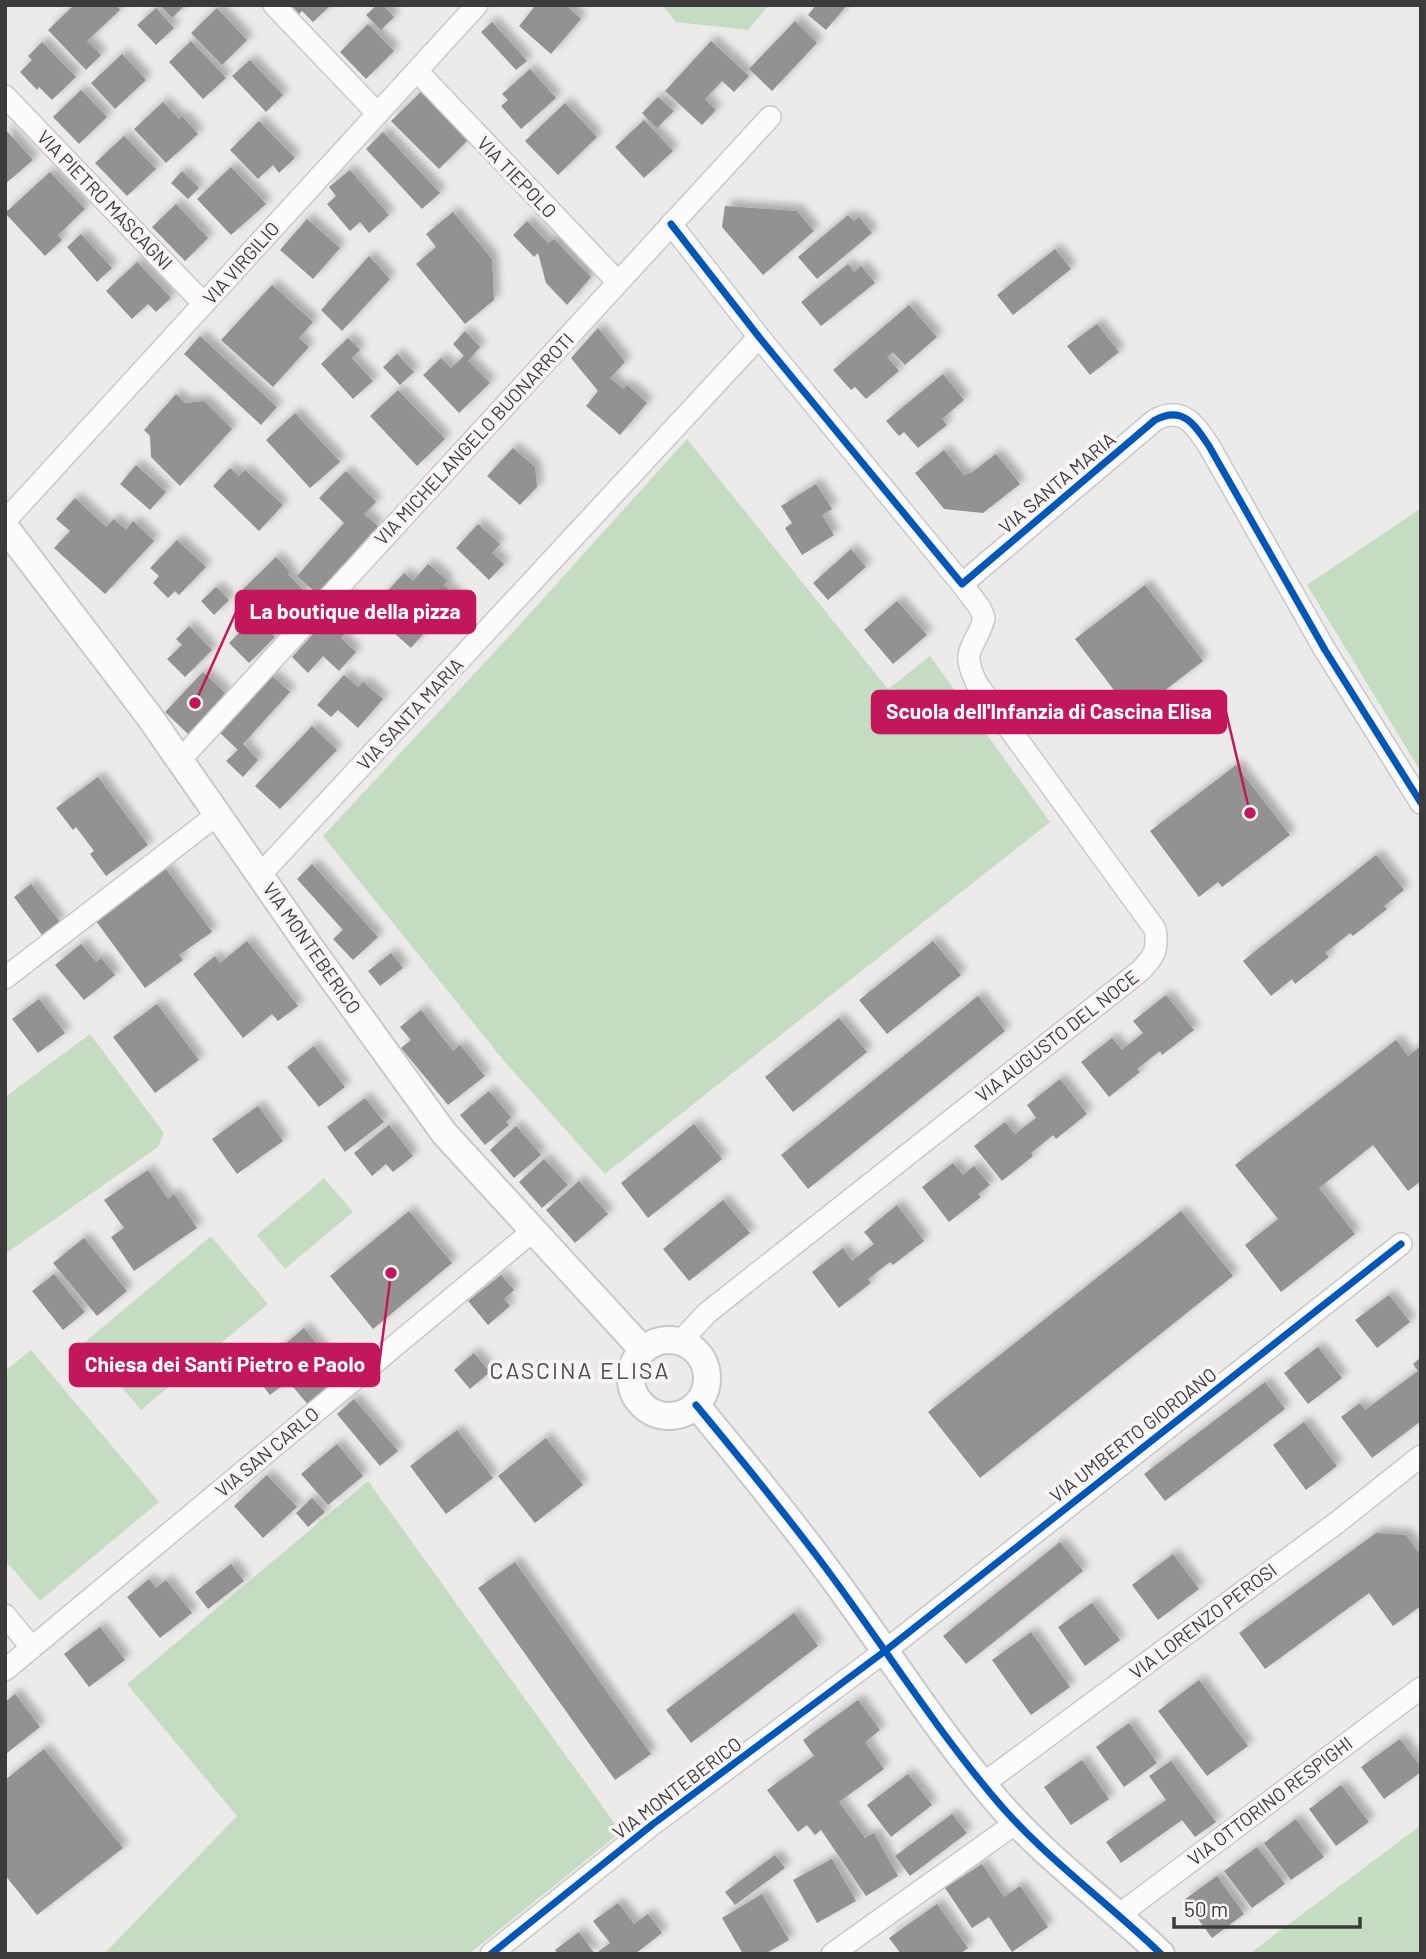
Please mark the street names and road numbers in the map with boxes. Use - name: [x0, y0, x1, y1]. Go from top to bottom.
- street label: VIA PIETRO MASCAGNI: [33, 125, 178, 274]
- street label: VIA TIEPOLO: [473, 131, 562, 222]
- street label: VIA VIRGILIO: [198, 217, 284, 309]
- street label: VIA MICHELANGELO BUONARROTI: [369, 328, 578, 550]
- street label: VIA SANTA MARIA: [994, 427, 1120, 538]
- street label: VIA SANTA MARIA: [352, 653, 468, 775]
- street label: VIA MONTEBERICO: [258, 878, 366, 1018]
- street label: VIA AUGUSTO DEL NOCE: [971, 965, 1143, 1106]
- street label: VIA UMBERTO GIORDANO: [1045, 1362, 1221, 1507]
- street label: VIA SAN CARLO: [210, 1402, 323, 1502]
- street label: VIA LORENZO PEROSI: [1125, 1558, 1281, 1683]
- street label: VIA OTTORINO RESPIGHI: [1183, 1731, 1356, 1870]
- street label: VIA MONTEBERICO: [608, 1732, 746, 1844]

